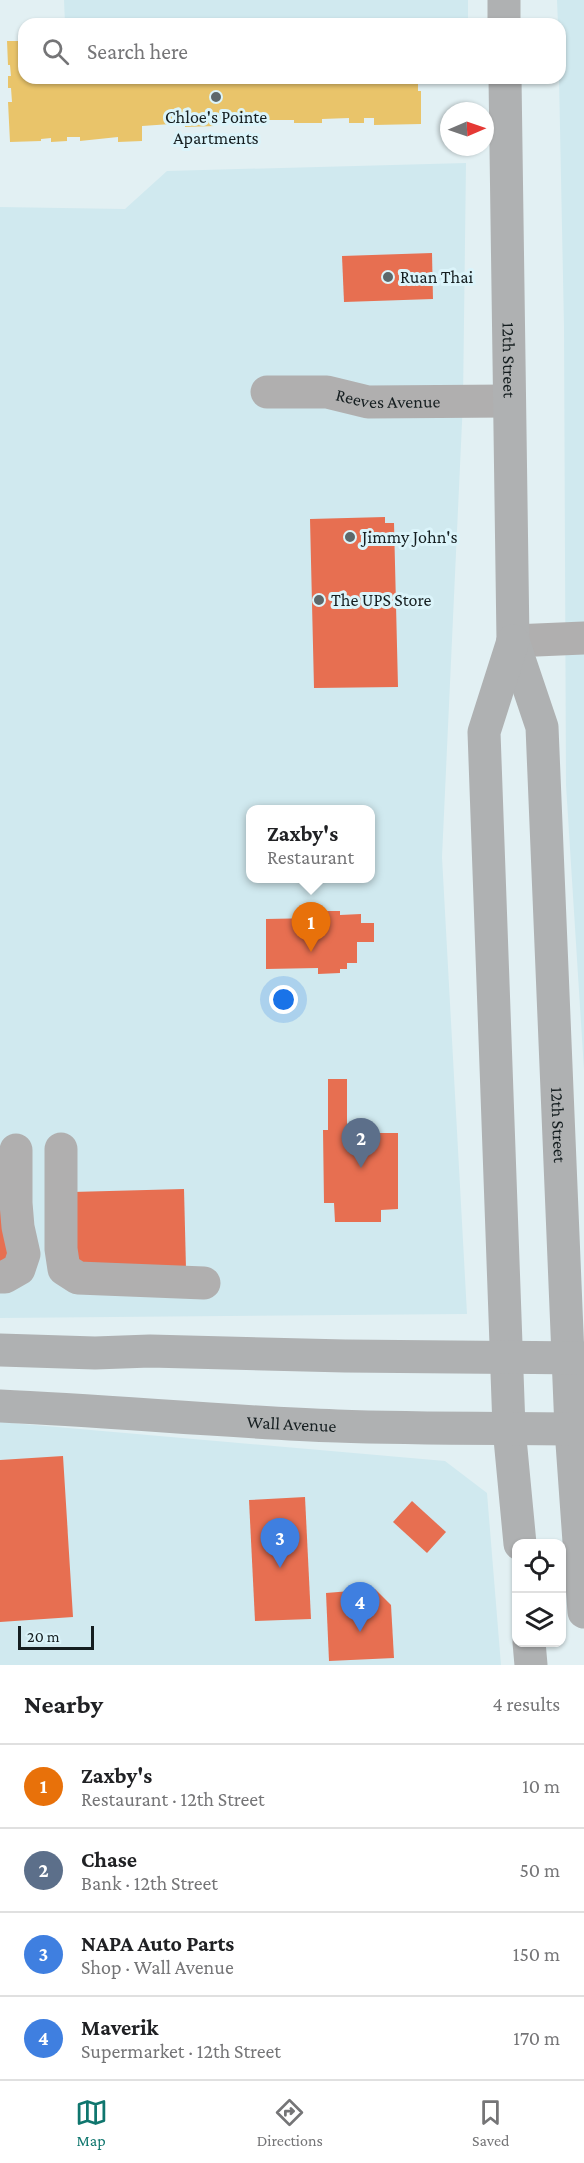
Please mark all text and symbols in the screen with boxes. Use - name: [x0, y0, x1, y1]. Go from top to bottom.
- search box: [18, 18, 566, 84]
- icon: search: [39, 35, 72, 68]
- text: Search here: [87, 39, 188, 64]
- marker: Chloe's Pointe Apartments: [209, 90, 223, 104]
- north arrow: [440, 102, 494, 156]
- place label: Chloe's Pointe Apartments: [165, 107, 267, 148]
- place label: Ruan Thai: [400, 267, 473, 287]
- marker: Ruan Thai: [381, 270, 395, 284]
- street label: 12th Street: [498, 322, 520, 399]
- street label: Reeves Avenue: [334, 385, 441, 412]
- place label: Jimmy John's: [360, 527, 458, 547]
- marker: Jimmy John's: [343, 530, 357, 544]
- place label: The UPS Store: [331, 590, 431, 610]
- marker: The UPS Store: [312, 593, 326, 607]
- popup: [246, 805, 375, 883]
- text: Zaxby's: [267, 821, 338, 846]
- text: Restaurant: [267, 846, 354, 868]
- pin: 1: [292, 902, 330, 952]
- your location: [269, 985, 298, 1014]
- street label: 12th Street: [547, 1087, 570, 1164]
- pin: 2: [342, 1118, 380, 1168]
- street label: Wall Avenue: [246, 1412, 337, 1436]
- pin: 3: [260, 1518, 300, 1568]
- map controls: [512, 1539, 566, 1647]
- button: locate: [512, 1539, 566, 1593]
- pin: 4: [340, 1582, 380, 1632]
- button: layers: [512, 1593, 566, 1647]
- scale bar: [18, 1623, 94, 1650]
- text: 20 m: [27, 1628, 60, 1645]
- text: Nearby: [24, 1690, 103, 1719]
- text: 4 results: [493, 1693, 560, 1715]
- text: Zaxby's: [81, 1763, 152, 1788]
- text: 1: [40, 1775, 47, 1797]
- text: 10 m: [522, 1775, 560, 1797]
- text: Restaurant · 12th Street: [81, 1788, 265, 1810]
- text: Chase: [81, 1847, 137, 1872]
- text: 2: [38, 1859, 49, 1881]
- text: 50 m: [519, 1859, 560, 1881]
- text: Bank · 12th Street: [81, 1872, 218, 1894]
- text: NAPA Auto Parts: [81, 1931, 234, 1956]
- text: 3: [39, 1943, 48, 1965]
- text: 150 m: [513, 1943, 560, 1965]
- text: Shop · Wall Avenue: [81, 1956, 234, 1978]
- text: Maverik: [81, 2015, 158, 2040]
- text: 4: [38, 2027, 49, 2049]
- text: 170 m: [513, 2027, 560, 2049]
- text: Supermarket · 12th Street: [81, 2040, 281, 2062]
- tab: Map: [75, 2096, 108, 2149]
- tab: Directions: [257, 2096, 323, 2149]
- tab: Saved: [472, 2096, 509, 2149]

